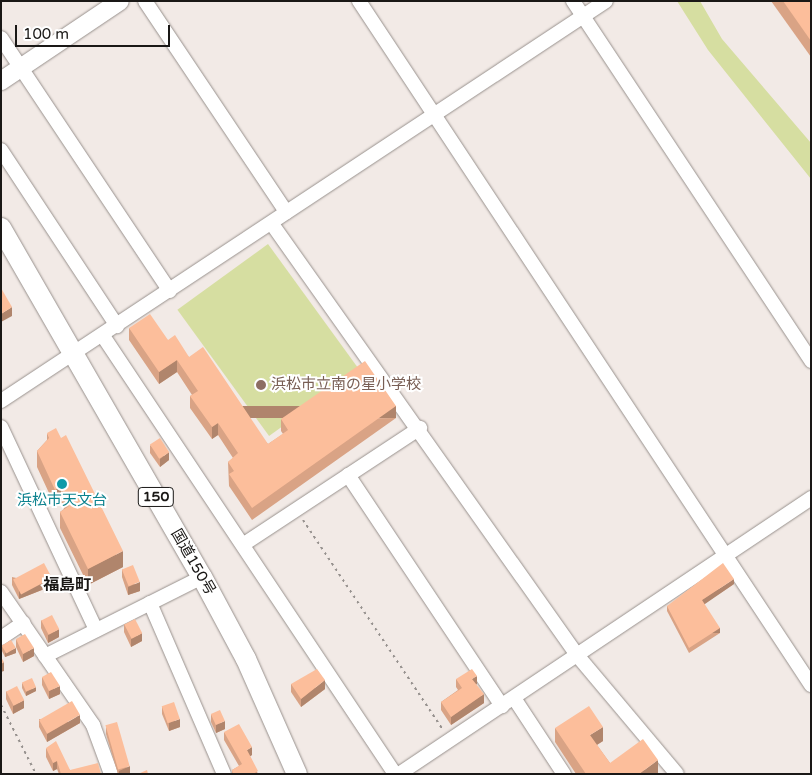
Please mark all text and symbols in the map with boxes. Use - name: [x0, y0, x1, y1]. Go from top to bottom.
- scale bar: [18, 15, 172, 47]
- text: 100 m: [23, 25, 69, 43]
- place label: 浜松市立南の星小学校: [271, 376, 421, 394]
- marker: 浜松市立南の星小学校: [255, 379, 267, 391]
- marker: 浜松市天文台: [56, 478, 68, 490]
- road number: 150: [137, 486, 175, 508]
- place label: 浜松市天文台: [17, 492, 107, 510]
- street label: 国道150号: [167, 526, 219, 598]
- district label: 福島町: [43, 575, 91, 595]

